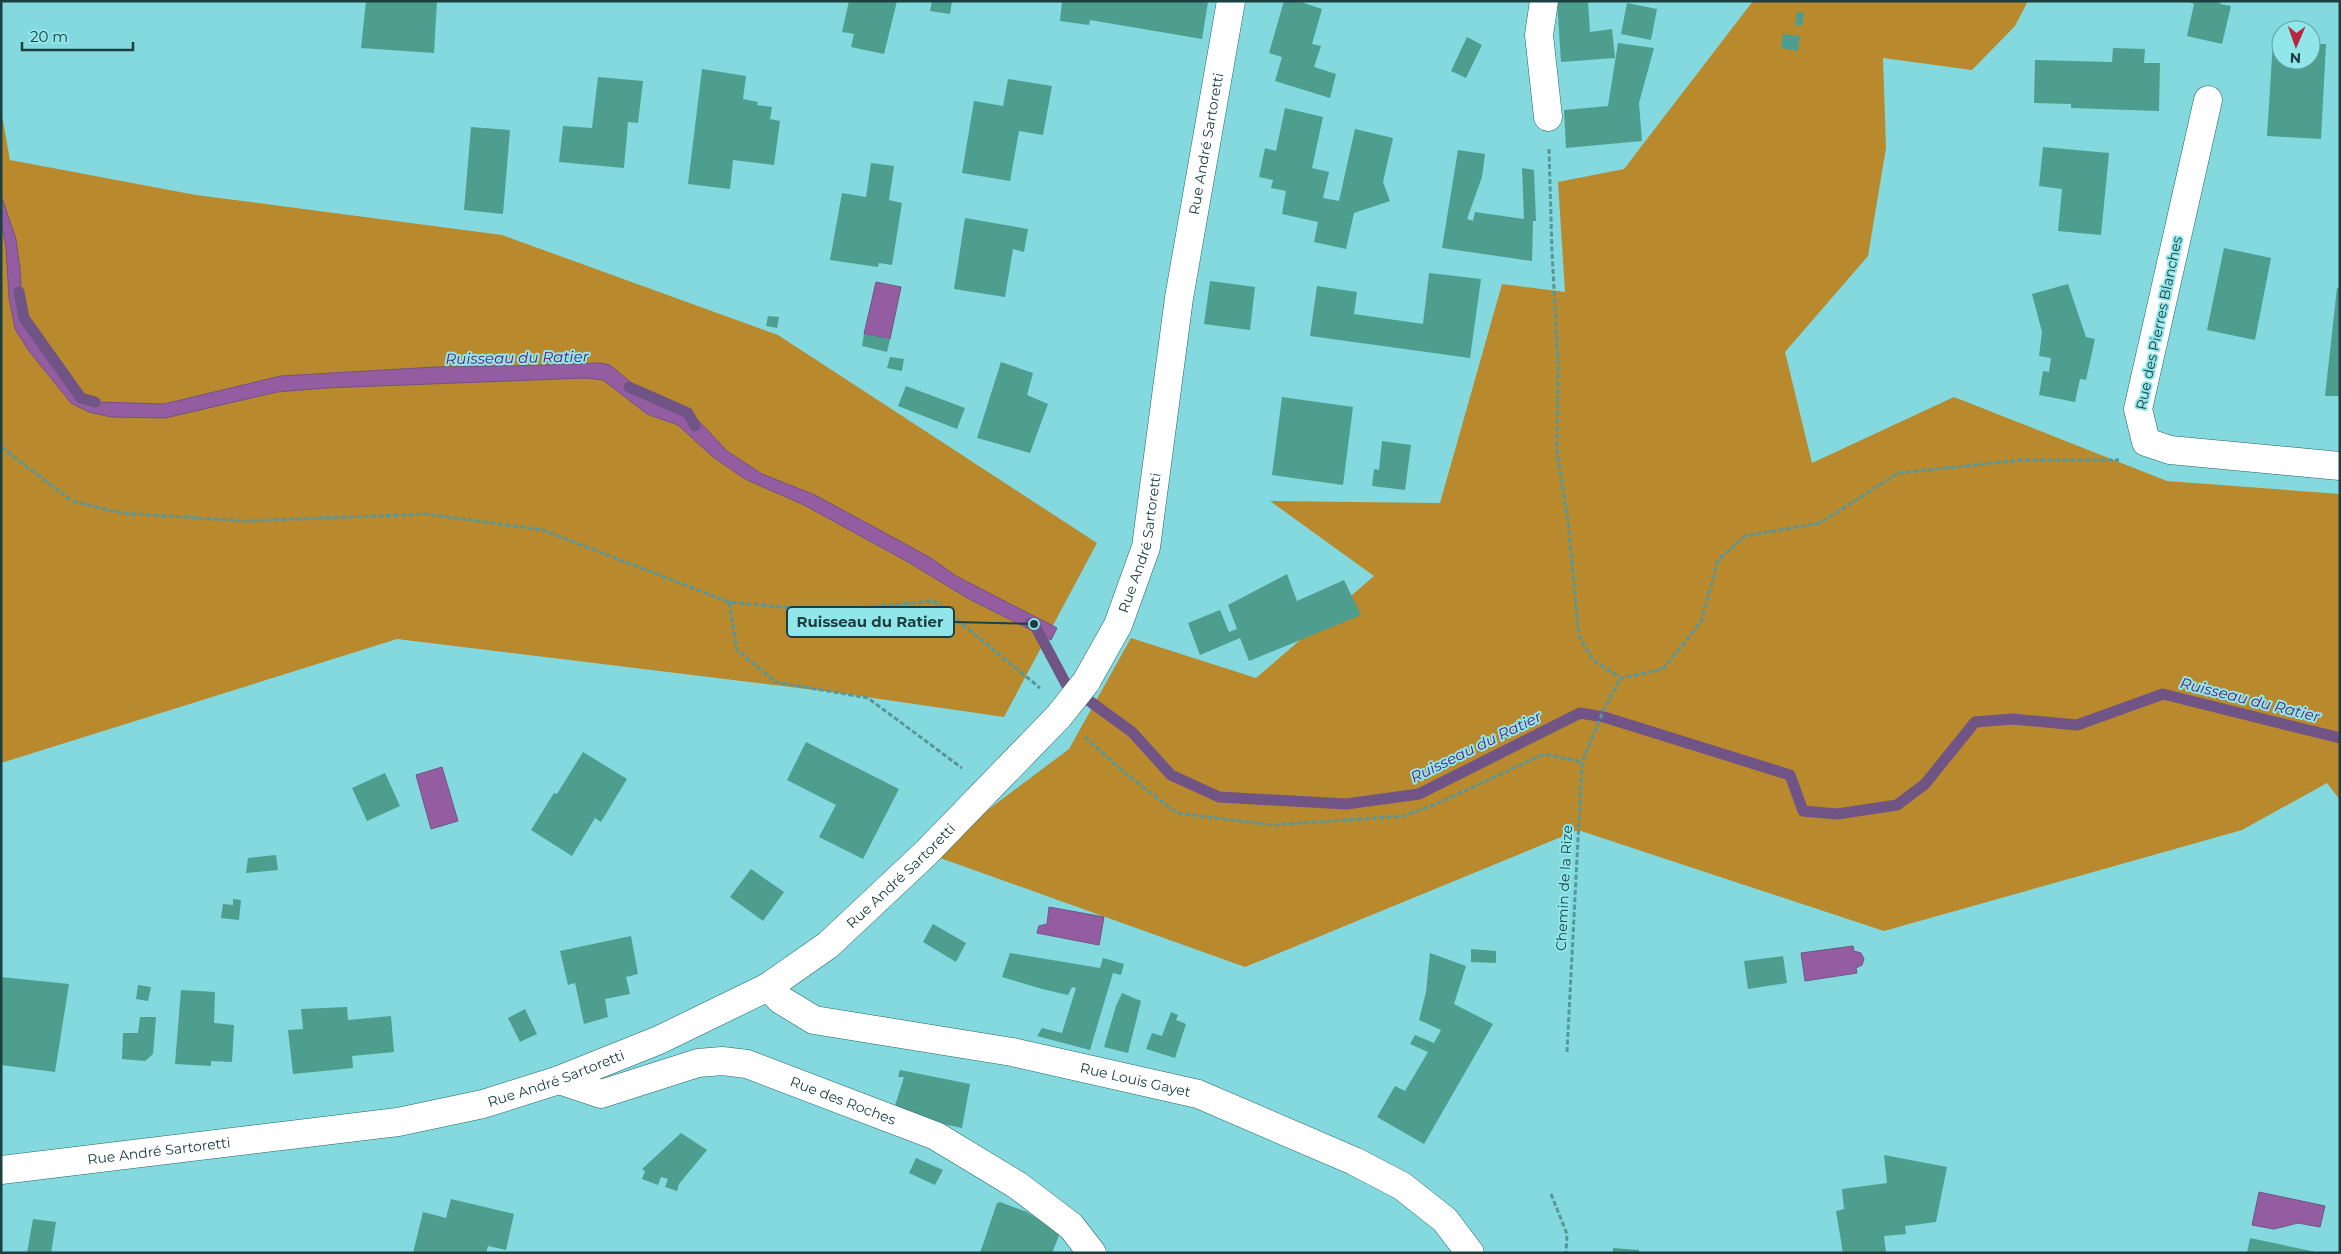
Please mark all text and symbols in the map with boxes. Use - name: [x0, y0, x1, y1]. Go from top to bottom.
- scale bar: [22, 20, 134, 52]
- north arrow: [2271, 20, 2321, 70]
- text: 20 m: [30, 27, 68, 46]
- text: N: [2290, 49, 2302, 67]
- street label: Rue André Sartoretti: [1185, 71, 1227, 216]
- street label: Rue des Pierres Blanches: [2132, 234, 2186, 411]
- water label: Ruisseau du Ratier: [445, 347, 590, 368]
- street label: Rue André Sartoretti: [1114, 472, 1165, 615]
- callout: Ruisseau du Ratier: [787, 607, 954, 637]
- text: Ruisseau du Ratier: [797, 612, 944, 631]
- water label: Ruisseau du Ratier: [2178, 673, 2323, 726]
- water label: Ruisseau du Ratier: [1407, 706, 1545, 786]
- street label: Rue André Sartoretti: [843, 819, 959, 932]
- street label: Chemin de la Rize: [1552, 824, 1576, 952]
- street label: Rue André Sartoretti: [485, 1046, 627, 1111]
- street label: Rue Louis Gayet: [1078, 1059, 1193, 1101]
- street label: Rue des Roches: [788, 1072, 898, 1129]
- street label: Rue André Sartoretti: [86, 1133, 231, 1168]

